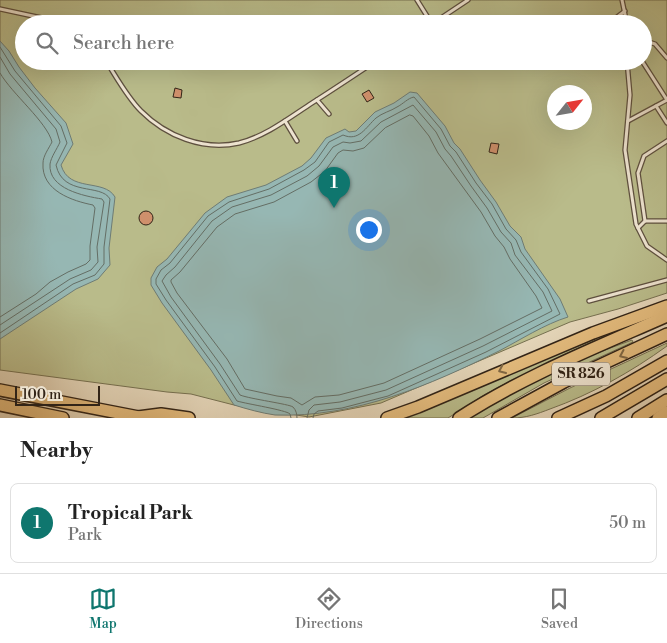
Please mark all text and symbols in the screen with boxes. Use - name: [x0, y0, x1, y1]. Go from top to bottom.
- search box: [15, 15, 652, 70]
- icon: search: [33, 29, 61, 57]
- text: Search here: [73, 31, 174, 55]
- north arrow: [547, 85, 592, 130]
- pin: 1: [318, 167, 350, 208]
- your location: [356, 217, 382, 243]
- one-way arrow: [619, 348, 628, 359]
- road number: SR 826: [552, 362, 610, 386]
- one-way arrow: [498, 364, 507, 375]
- scale bar: [15, 383, 100, 406]
- text: 100 m: [22, 386, 61, 404]
- text: Nearby: [20, 438, 93, 464]
- text: Tropical Park: [68, 501, 193, 525]
- text: 1: [33, 513, 41, 533]
- text: 50 m: [609, 513, 646, 533]
- text: Park: [68, 525, 101, 545]
- tab: Map: [89, 585, 117, 633]
- tab: Directions: [295, 585, 363, 633]
- tab: Saved: [541, 585, 578, 633]

